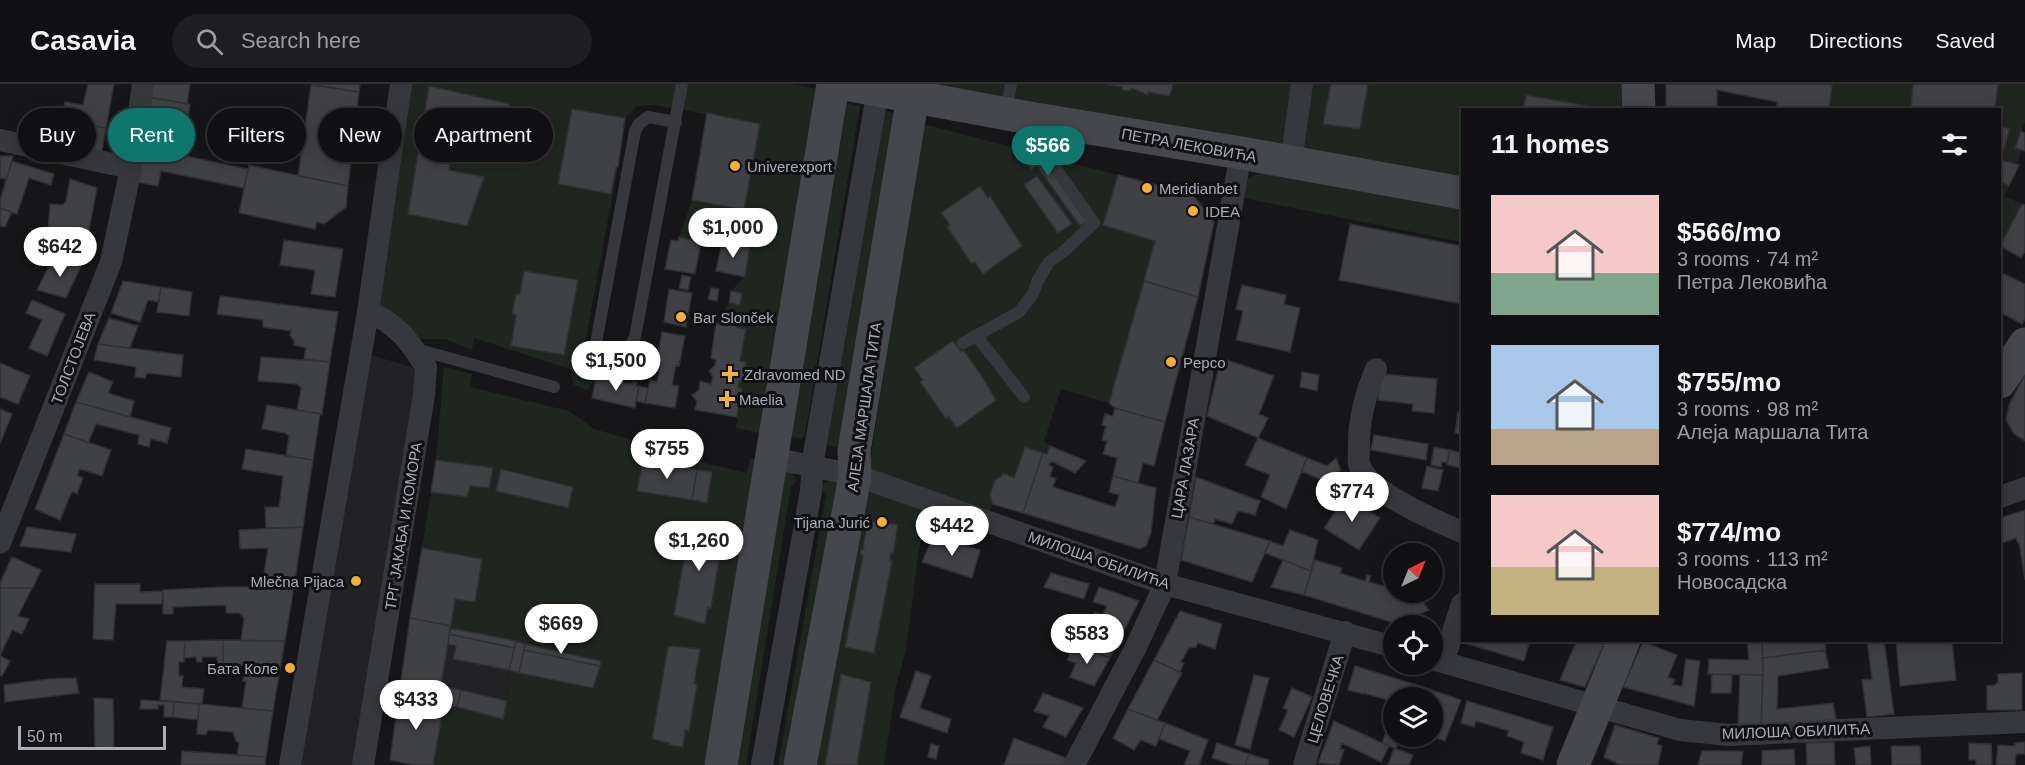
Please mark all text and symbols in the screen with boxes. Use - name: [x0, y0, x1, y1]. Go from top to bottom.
- search box: [172, 14, 592, 68]
- text: Casavia: [30, 25, 136, 56]
- icon: search: [193, 25, 226, 58]
- text: Search here: [241, 28, 361, 53]
- text: Map: [1735, 29, 1776, 52]
- text: Directions: [1809, 29, 1902, 52]
- text: Saved: [1935, 29, 1995, 52]
- chip: Buy: [18, 108, 96, 162]
- chip: Rent: [108, 108, 195, 162]
- chip: Filters: [207, 108, 306, 162]
- chip: New: [318, 108, 402, 162]
- chip: Apartment: [414, 108, 553, 162]
- street label: ПЕТРА ЛЕКОВИЋА: [1120, 125, 1258, 165]
- pin: $566: [1012, 126, 1084, 177]
- icon: filters: [1938, 128, 1971, 161]
- text: 11 homes: [1491, 129, 1610, 159]
- text: $566: [1026, 134, 1070, 156]
- place label: Univerexport: [747, 158, 833, 175]
- marker: Univerexport: [728, 159, 742, 173]
- place label: Meridianbet: [1159, 180, 1238, 197]
- marker: Meridianbet: [1140, 181, 1154, 195]
- place label: IDEA: [1205, 203, 1240, 220]
- marker: IDEA: [1186, 204, 1200, 218]
- pin: $1,000: [684, 208, 782, 259]
- text: $1,000: [702, 216, 764, 238]
- text: $566/mo: [1677, 217, 1781, 247]
- icon: home: [1539, 219, 1611, 291]
- pin: $642: [24, 227, 96, 278]
- text: $642: [38, 235, 82, 257]
- text: 3 rooms · 74 m²: [1677, 248, 1818, 270]
- text: Петра Лековића: [1677, 271, 1827, 293]
- place label: Bar Slonček: [693, 309, 774, 326]
- street label: ТОЛСТОЈЕВА: [48, 310, 98, 406]
- marker: Bar Slonček: [674, 310, 688, 324]
- street label: АЛЕЈА МАРШАЛА ТИТА: [844, 321, 884, 493]
- pin: $1,500: [567, 341, 665, 392]
- text: $1,500: [585, 349, 647, 371]
- place label: Pepco: [1183, 354, 1226, 371]
- marker: Pepco: [1164, 355, 1178, 369]
- marker: Zdravomed ND: [721, 365, 739, 383]
- place label: Zdravomed ND: [744, 366, 846, 383]
- text: $755/mo: [1677, 367, 1781, 397]
- icon: home: [1539, 369, 1611, 441]
- place label: Maelia: [739, 391, 784, 408]
- marker: Maelia: [720, 392, 734, 406]
- text: 3 rooms · 98 m²: [1677, 398, 1818, 420]
- street label: ЦАРА ЛАЗАРА: [1168, 416, 1202, 520]
- text: Алеја маршала Тита: [1677, 421, 1868, 443]
- pin: $755: [631, 429, 703, 480]
- text: $755: [645, 437, 689, 459]
- street label: ТРГ ЈАКАБА И КОМОРА: [381, 441, 425, 611]
- pin: $774: [1316, 472, 1388, 523]
- text: $774: [1330, 480, 1374, 502]
- pin: $442: [916, 506, 988, 557]
- place label: Tijana Jurić: [794, 514, 870, 531]
- text: $442: [930, 514, 974, 536]
- marker: Tijana Jurić: [875, 515, 889, 529]
- text: $774/mo: [1677, 517, 1781, 547]
- icon: home: [1539, 519, 1611, 591]
- pin: $1,260: [650, 521, 748, 572]
- street label: МИЛОША ОБИЛИЋА: [1026, 528, 1172, 592]
- text: $1,260: [668, 529, 730, 551]
- north arrow: [1383, 543, 1443, 603]
- map controls: [1383, 543, 1443, 747]
- text: 3 rooms · 113 m²: [1677, 548, 1828, 570]
- text: Новосадска: [1677, 571, 1787, 593]
- place label: Mlečna Pijaca: [251, 573, 345, 590]
- marker: Mlečna Pijaca: [349, 574, 363, 588]
- pin: $669: [525, 604, 597, 655]
- text: $669: [539, 612, 583, 634]
- pin: $583: [1051, 614, 1123, 665]
- button: locate: [1383, 615, 1443, 675]
- text: $583: [1065, 622, 1109, 644]
- street label: ЦЕЛОВЕЧКА: [1304, 653, 1346, 745]
- place label: Бата Коле: [207, 660, 278, 677]
- marker: Бата Коле: [283, 661, 297, 675]
- pin: $433: [380, 680, 452, 731]
- button: layers: [1383, 687, 1443, 747]
- text: $433: [394, 688, 438, 710]
- street label: МИЛОША ОБИЛИЋА: [1722, 720, 1870, 742]
- scale bar: [18, 723, 166, 750]
- text: 50 m: [27, 728, 63, 745]

